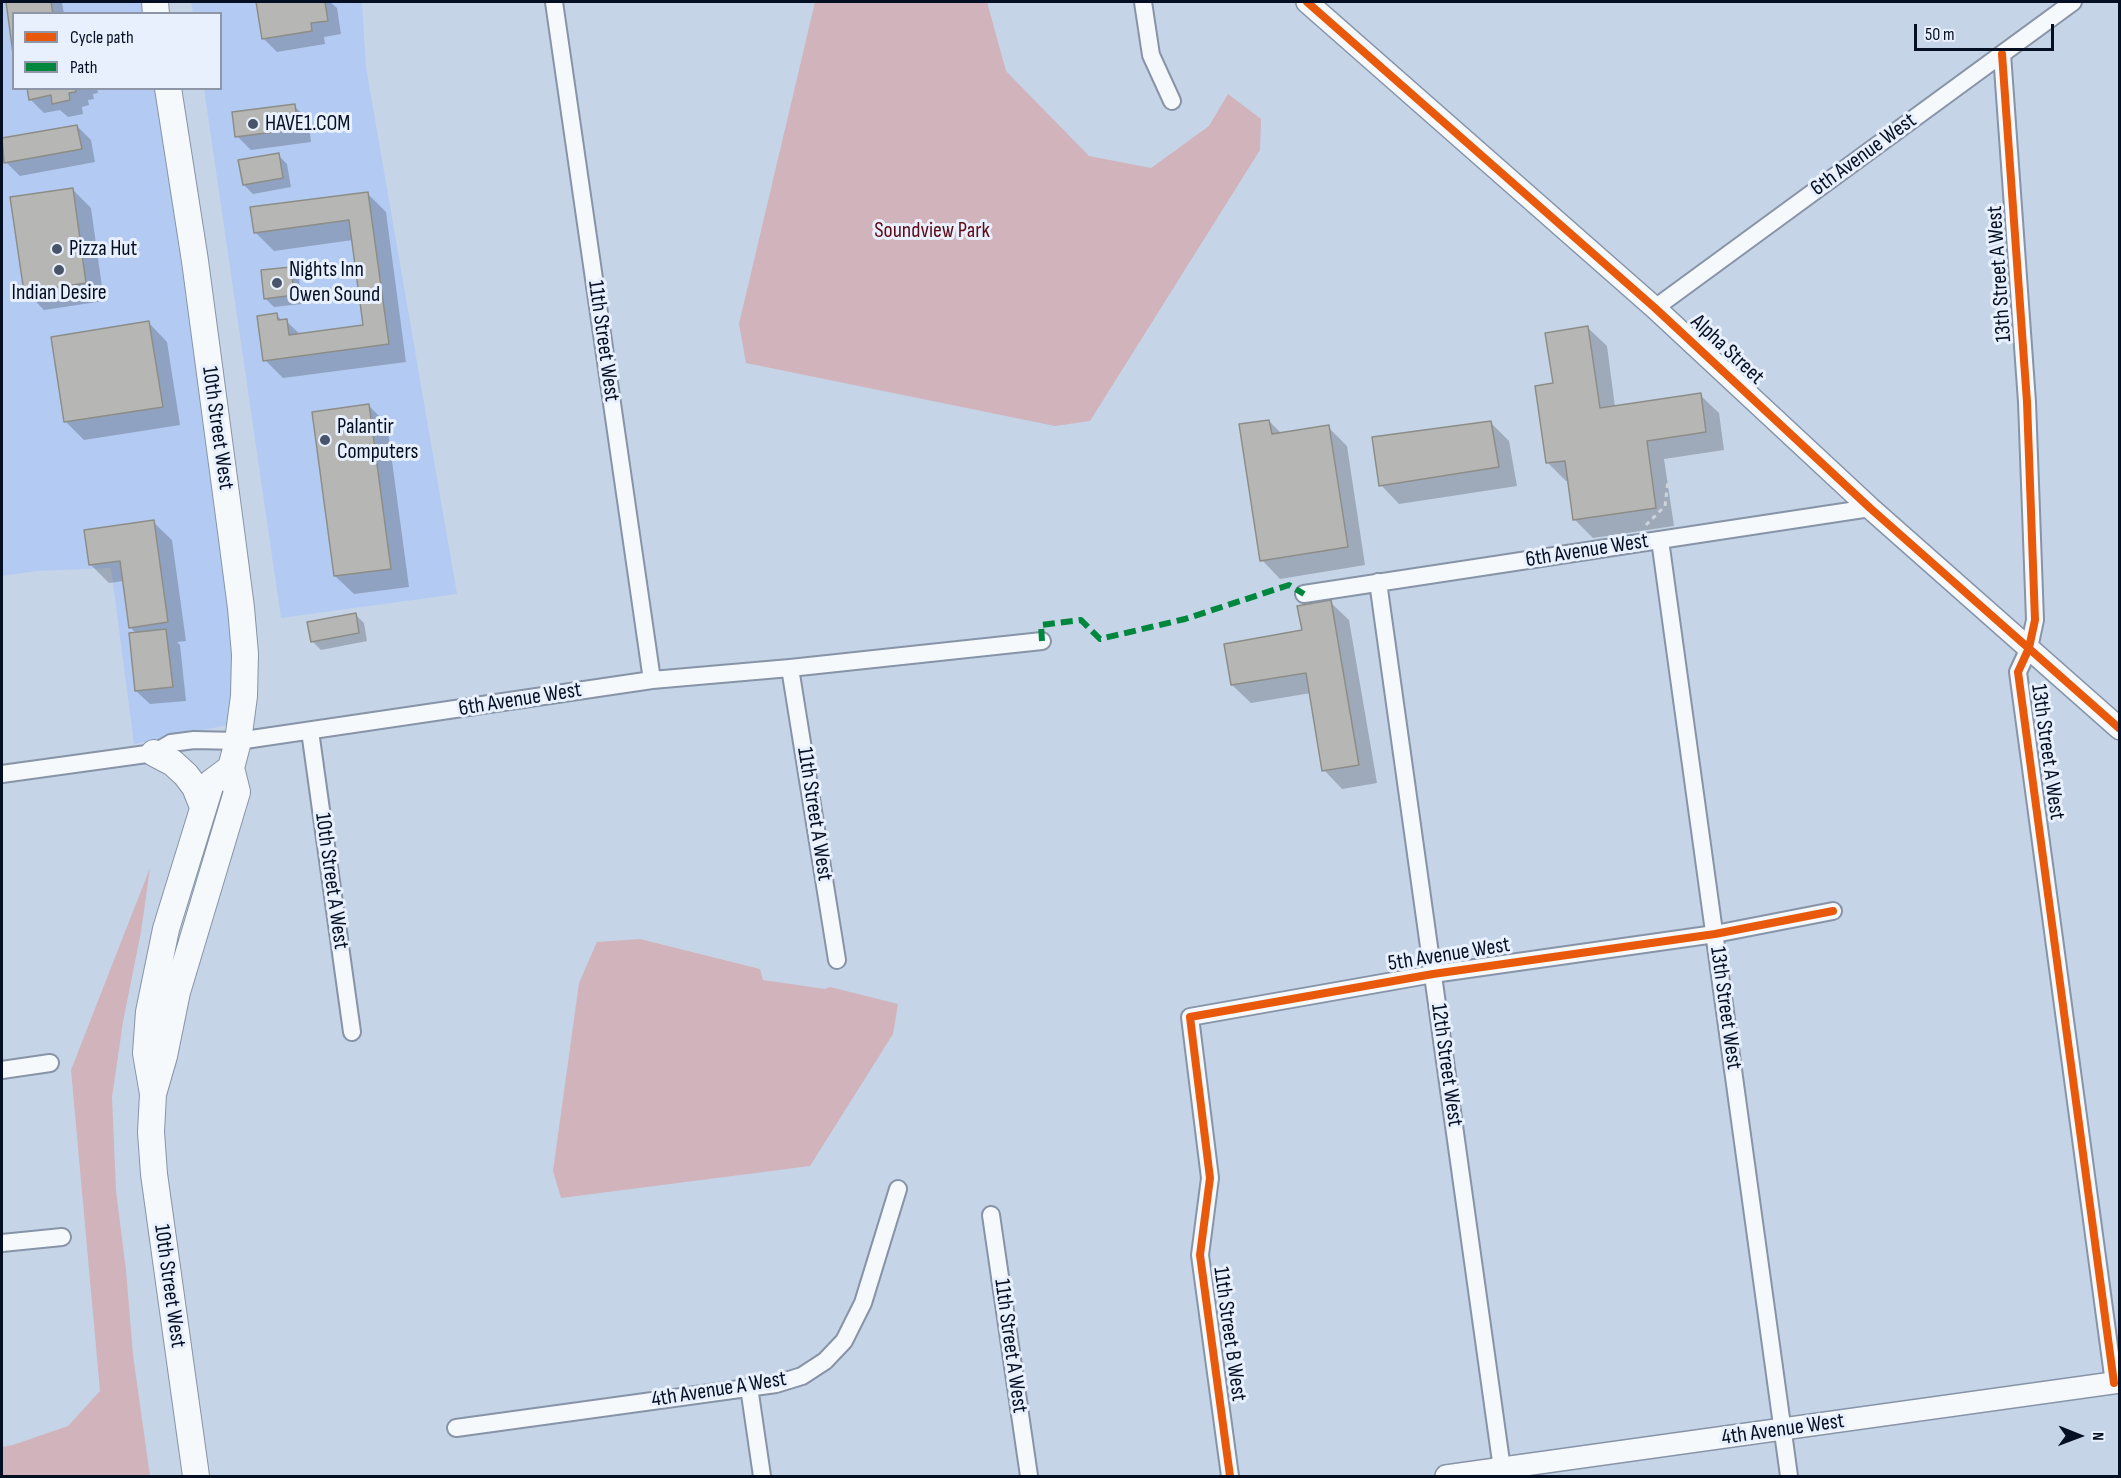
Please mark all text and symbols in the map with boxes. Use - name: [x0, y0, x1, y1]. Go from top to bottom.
- legend: [12, 12, 222, 90]
- scale bar: [1917, 12, 2056, 50]
- text: 50 m: [1925, 24, 1955, 45]
- text: Cycle path: [70, 27, 134, 48]
- text: Path: [70, 57, 98, 78]
- street label: 6th Avenue West: [1806, 108, 1922, 202]
- place label: HAVE1.COM: [265, 111, 350, 137]
- marker: HAVE1.COM: [246, 117, 260, 131]
- street label: 13th Street A West: [1982, 205, 2018, 343]
- park label: Soundview Park: [874, 218, 990, 244]
- place label: Pizza Hut: [69, 236, 137, 262]
- marker: Pizza Hut: [50, 242, 64, 256]
- place label: Nights Inn Owen Sound: [289, 257, 380, 308]
- marker: Indian Desire: [52, 263, 66, 277]
- marker: Nights Inn Owen Sound: [270, 276, 284, 290]
- street label: 11th Street West: [581, 279, 625, 403]
- place label: Indian Desire: [12, 280, 106, 306]
- street label: Alpha Street: [1685, 309, 1769, 391]
- street label: 10th Street West: [195, 365, 239, 491]
- place label: Palantir Computers: [337, 414, 418, 466]
- marker: Palantir Computers: [318, 433, 332, 447]
- street label: 6th Avenue West: [1524, 528, 1650, 574]
- street label: 6th Avenue West: [457, 677, 583, 723]
- street label: 13th Street A West: [2024, 682, 2070, 822]
- street label: 11th Street A West: [790, 745, 838, 883]
- street label: 10th Street A West: [308, 811, 354, 951]
- street label: 5th Avenue West: [1386, 932, 1512, 978]
- street label: 13th Street West: [1703, 945, 1747, 1071]
- street label: 12th Street West: [1424, 1002, 1468, 1128]
- street label: 10th Street West: [147, 1223, 191, 1349]
- street label: 11th Street B West: [1207, 1265, 1251, 1403]
- street label: 11th Street A West: [988, 1277, 1032, 1415]
- street label: 4th Avenue A West: [650, 1366, 788, 1414]
- north arrow: [2049, 1406, 2109, 1466]
- street label: 4th Avenue West: [1720, 1408, 1846, 1452]
- text: N: [2088, 1432, 2107, 1441]

